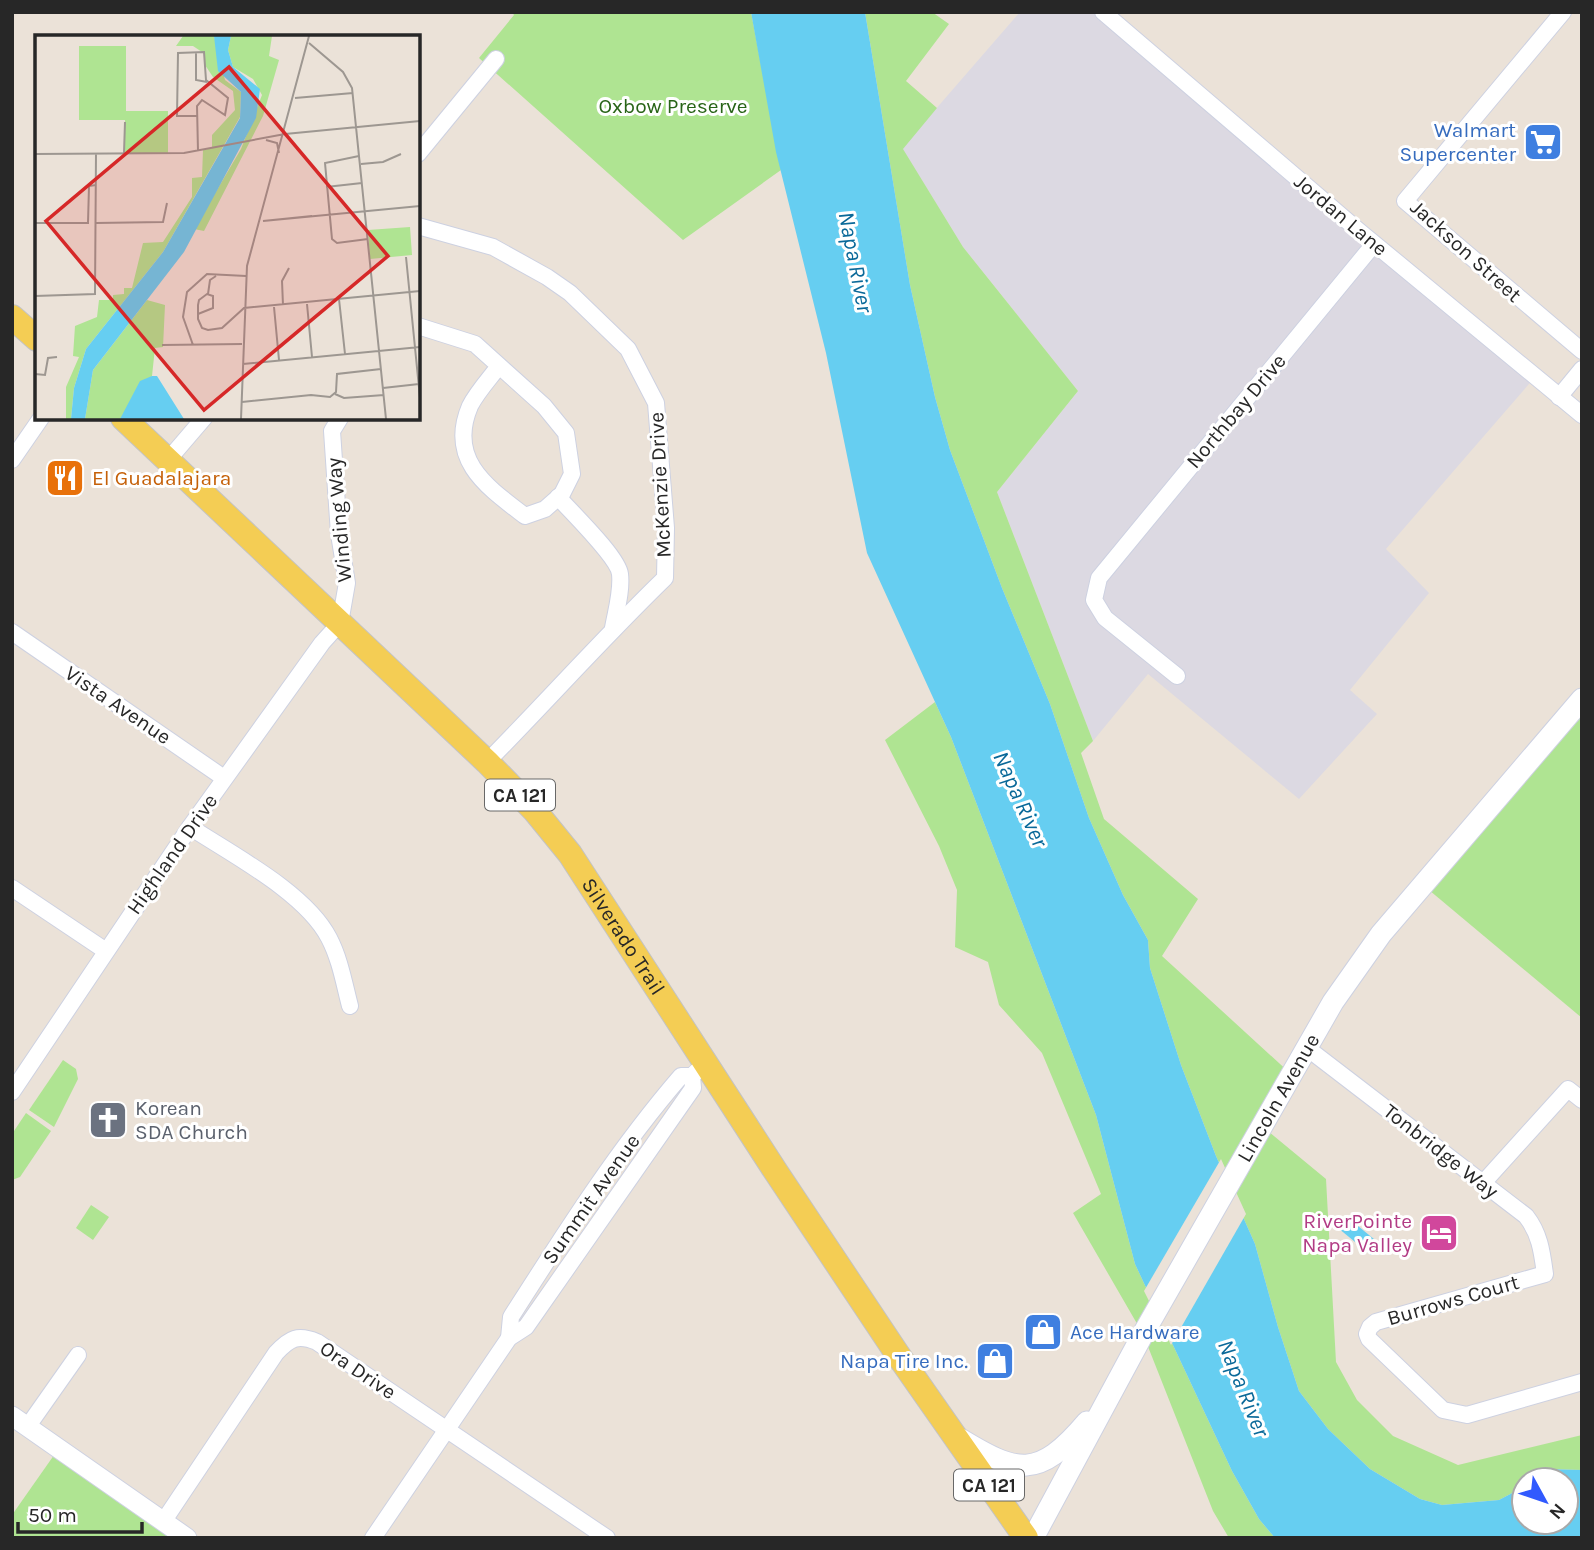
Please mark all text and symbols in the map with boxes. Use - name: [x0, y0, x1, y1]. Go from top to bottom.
- inset map: [35, 35, 420, 420]
- park label: Oxbow Preserve: [598, 94, 748, 118]
- place label: Walmart Supercenter: [1399, 118, 1516, 166]
- supermarket icon: Walmart Supercenter: [1522, 121, 1564, 163]
- street label: Jordan Lane: [1290, 169, 1392, 261]
- street label: Jackson Street: [1406, 195, 1526, 307]
- water label: Napa River: [832, 209, 879, 316]
- street label: Northbay Drive: [1181, 349, 1291, 473]
- street label: McKenzie Drive: [644, 412, 676, 558]
- street label: Winding Way: [322, 456, 356, 583]
- restaurant icon: El Guadalajara: [44, 457, 86, 499]
- place label: El Guadalajara: [92, 466, 231, 490]
- street label: Vista Avenue: [60, 661, 176, 749]
- water label: Napa River: [987, 747, 1054, 852]
- road number: CA 121: [485, 780, 555, 810]
- street label: Highland Drive: [122, 789, 222, 919]
- street label: Silverado Trail: [577, 873, 670, 999]
- street label: Lincoln Avenue: [1232, 1029, 1324, 1166]
- place label: Korean SDA Church: [135, 1096, 248, 1144]
- church icon: Korean SDA Church: [87, 1099, 129, 1141]
- street label: Tonbridge Way: [1379, 1099, 1503, 1203]
- street label: Summit Avenue: [537, 1129, 645, 1269]
- place label: RiverPointe Napa Valley: [1302, 1209, 1412, 1257]
- hotel icon: RiverPointe Napa Valley: [1418, 1212, 1460, 1254]
- street label: Burrows Court: [1384, 1270, 1522, 1330]
- shop icon: Ace Hardware: [1022, 1311, 1064, 1353]
- place label: Ace Hardware: [1070, 1320, 1199, 1344]
- street label: Ora Drive: [315, 1336, 401, 1404]
- water label: Napa River: [1212, 1336, 1276, 1442]
- shop icon: Napa Tire Inc.: [974, 1340, 1016, 1382]
- place label: Napa Tire Inc.: [840, 1349, 968, 1373]
- north arrow: [1510, 1466, 1580, 1536]
- road number: CA 121: [954, 1470, 1024, 1500]
- scale bar: [18, 1490, 142, 1534]
- text: N: [1544, 1499, 1570, 1524]
- text: 50 m: [28, 1503, 77, 1527]

